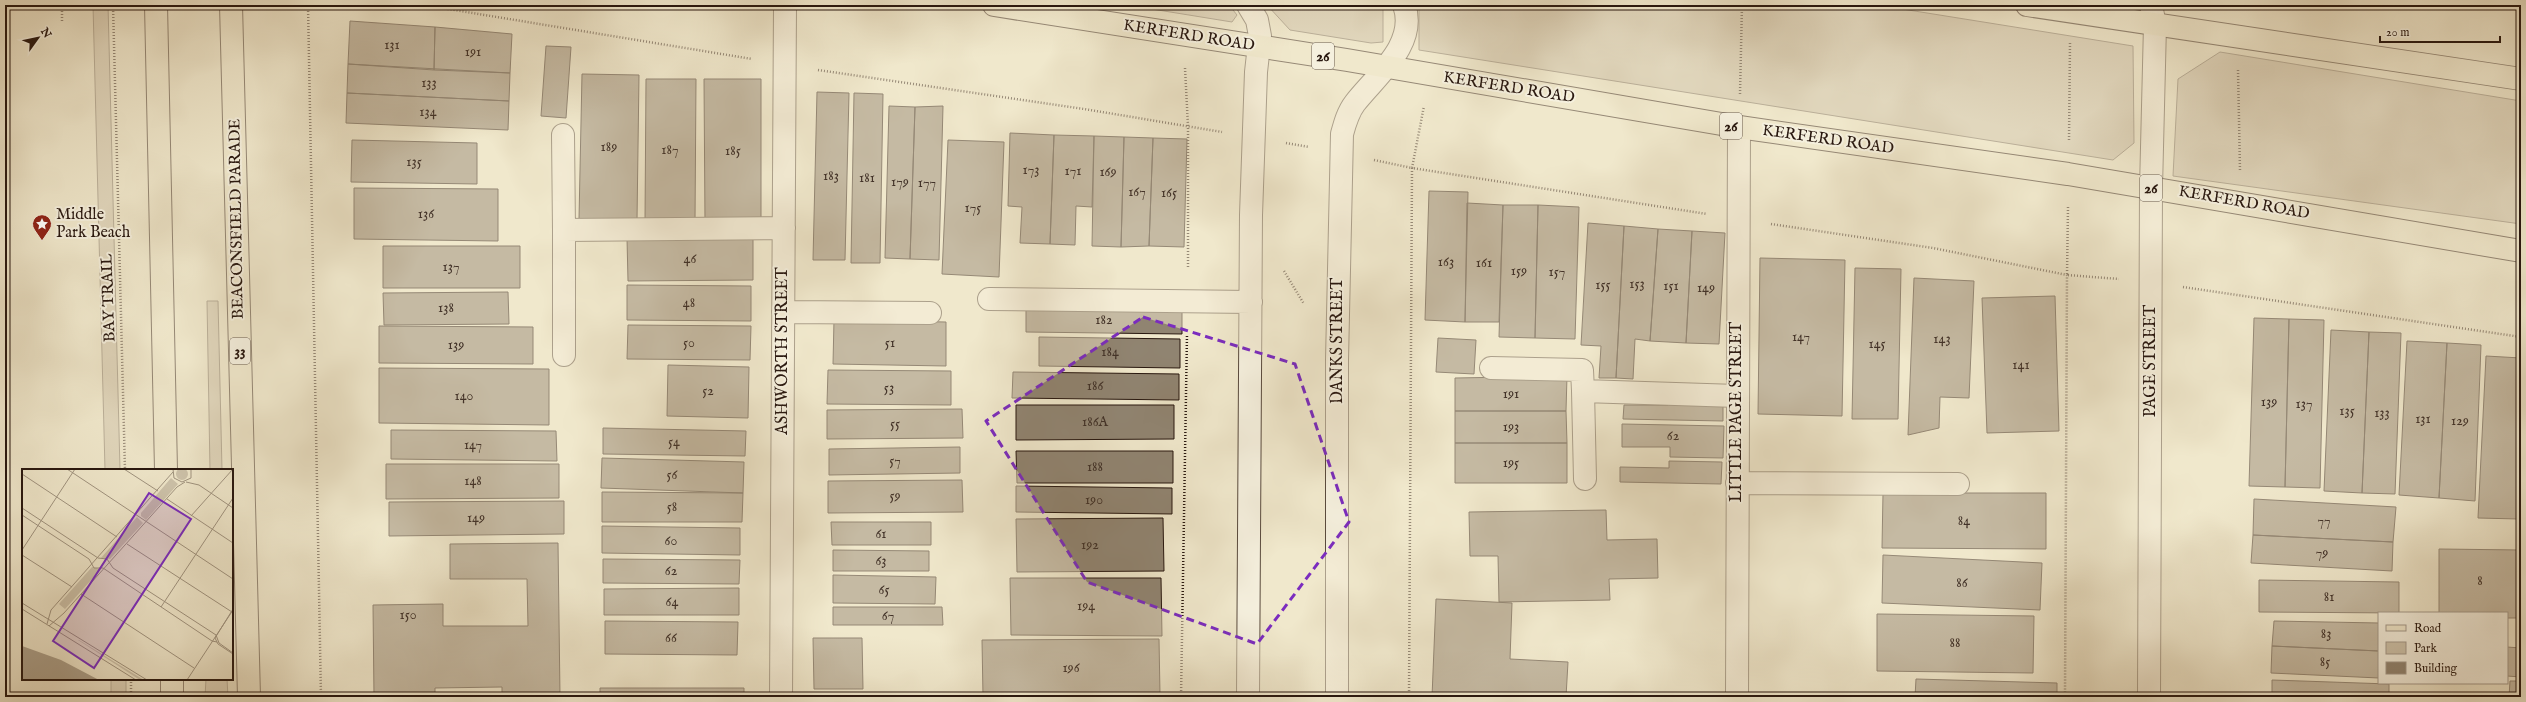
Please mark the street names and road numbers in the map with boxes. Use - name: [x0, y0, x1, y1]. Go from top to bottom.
- street label: KERFERD ROAD: [1122, 16, 1256, 56]
- road number: 26: [1312, 43, 1334, 69]
- street label: KERFERD ROAD: [1442, 68, 1576, 108]
- road number: 26: [1720, 113, 1742, 139]
- street label: BEACONSFIELD PARADE: [225, 118, 249, 320]
- street label: KERFERD ROAD: [1761, 121, 1895, 159]
- road number: 26: [2140, 175, 2162, 201]
- street label: KERFERD ROAD: [2177, 182, 2311, 224]
- street label: BAY TRAIL: [97, 253, 121, 343]
- street label: ASHWORTH STREET: [773, 267, 793, 436]
- street label: DANKS STREET: [1328, 278, 1348, 404]
- street label: PAGE STREET: [2141, 304, 2161, 417]
- street label: LITTLE PAGE STREET: [1727, 322, 1747, 502]
- road number: 33: [230, 338, 250, 364]

